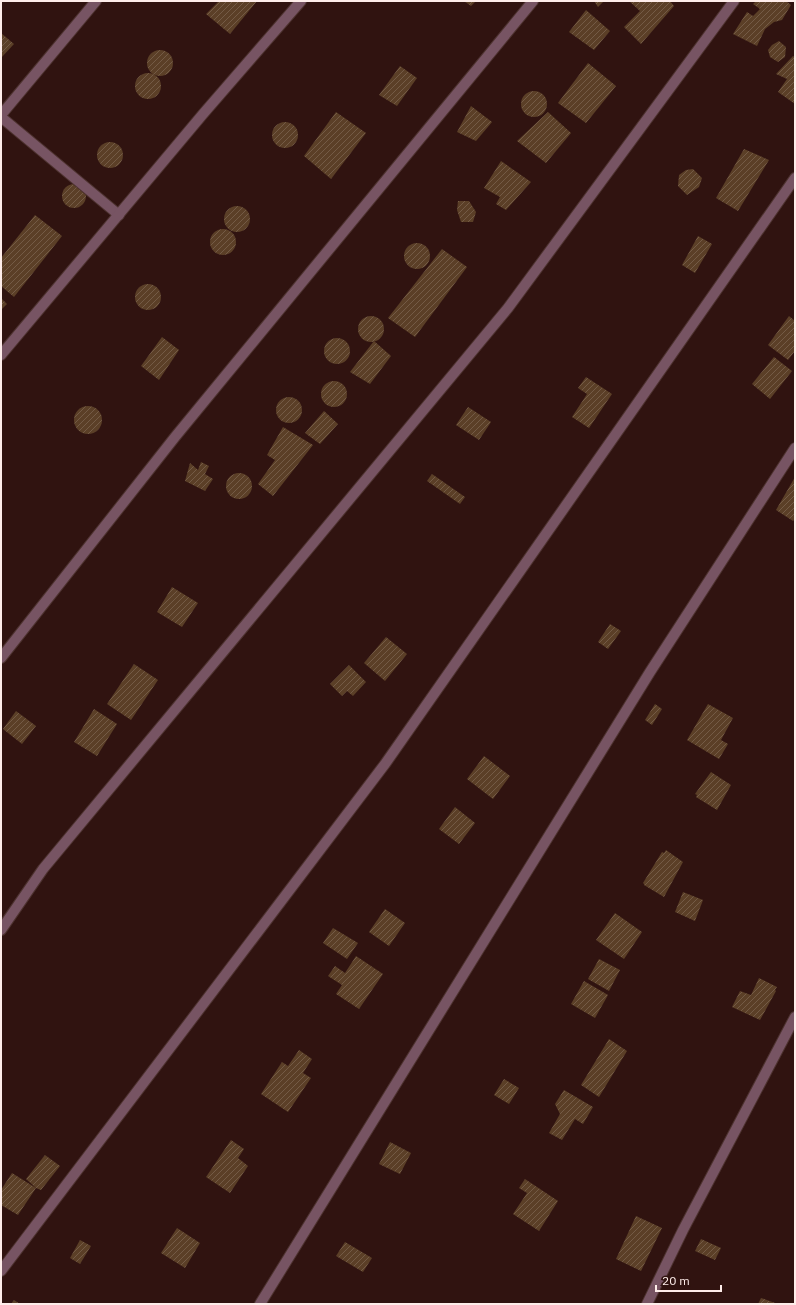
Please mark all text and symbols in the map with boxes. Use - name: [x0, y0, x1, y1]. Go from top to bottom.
- scale bar: [656, 1267, 721, 1293]
- text: 20 m: [662, 1273, 690, 1288]

